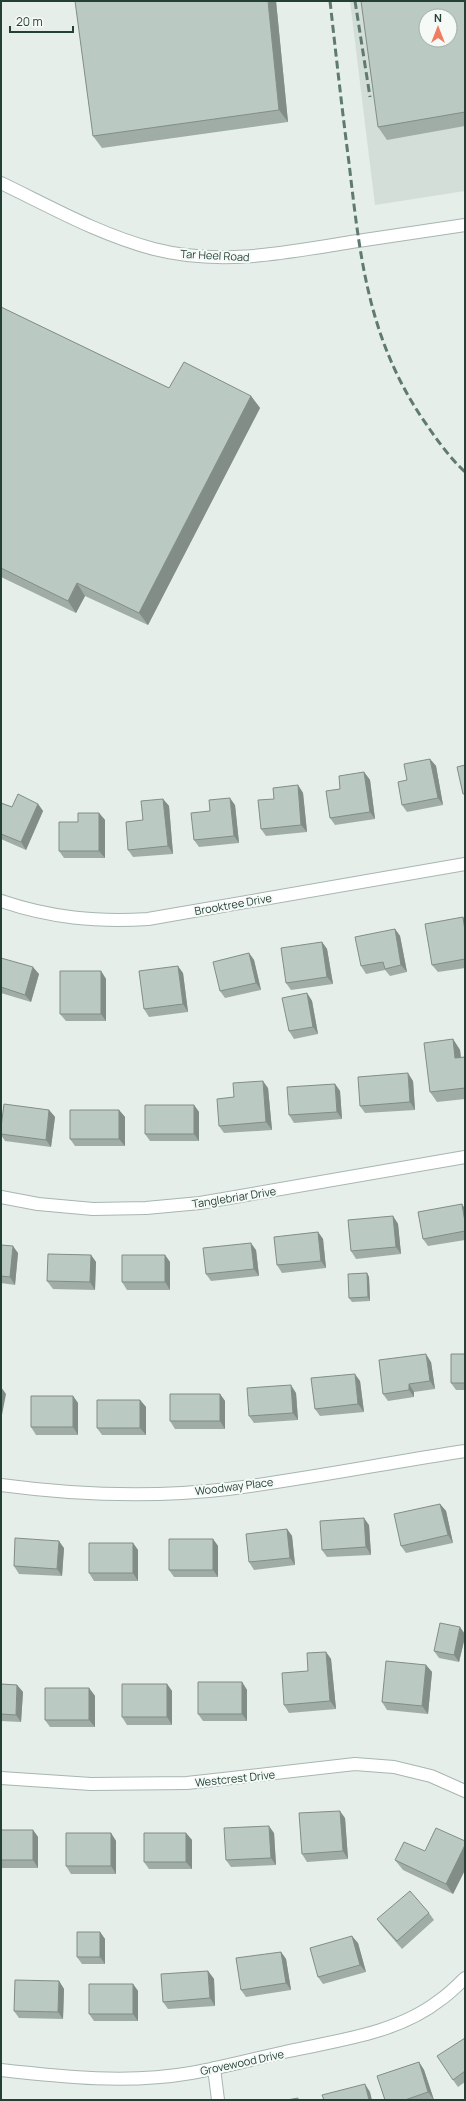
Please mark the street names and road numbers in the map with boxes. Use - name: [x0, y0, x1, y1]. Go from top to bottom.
- street label: Tar Heel Road: [180, 246, 250, 264]
- street label: Brooktree Drive: [193, 890, 273, 918]
- street label: Tanglebriar Drive: [191, 1183, 278, 1211]
- street label: Woodway Place: [194, 1474, 275, 1498]
- street label: Westcrest Drive: [194, 1766, 276, 1790]
- street label: Grovewood Drive: [199, 2046, 286, 2078]

